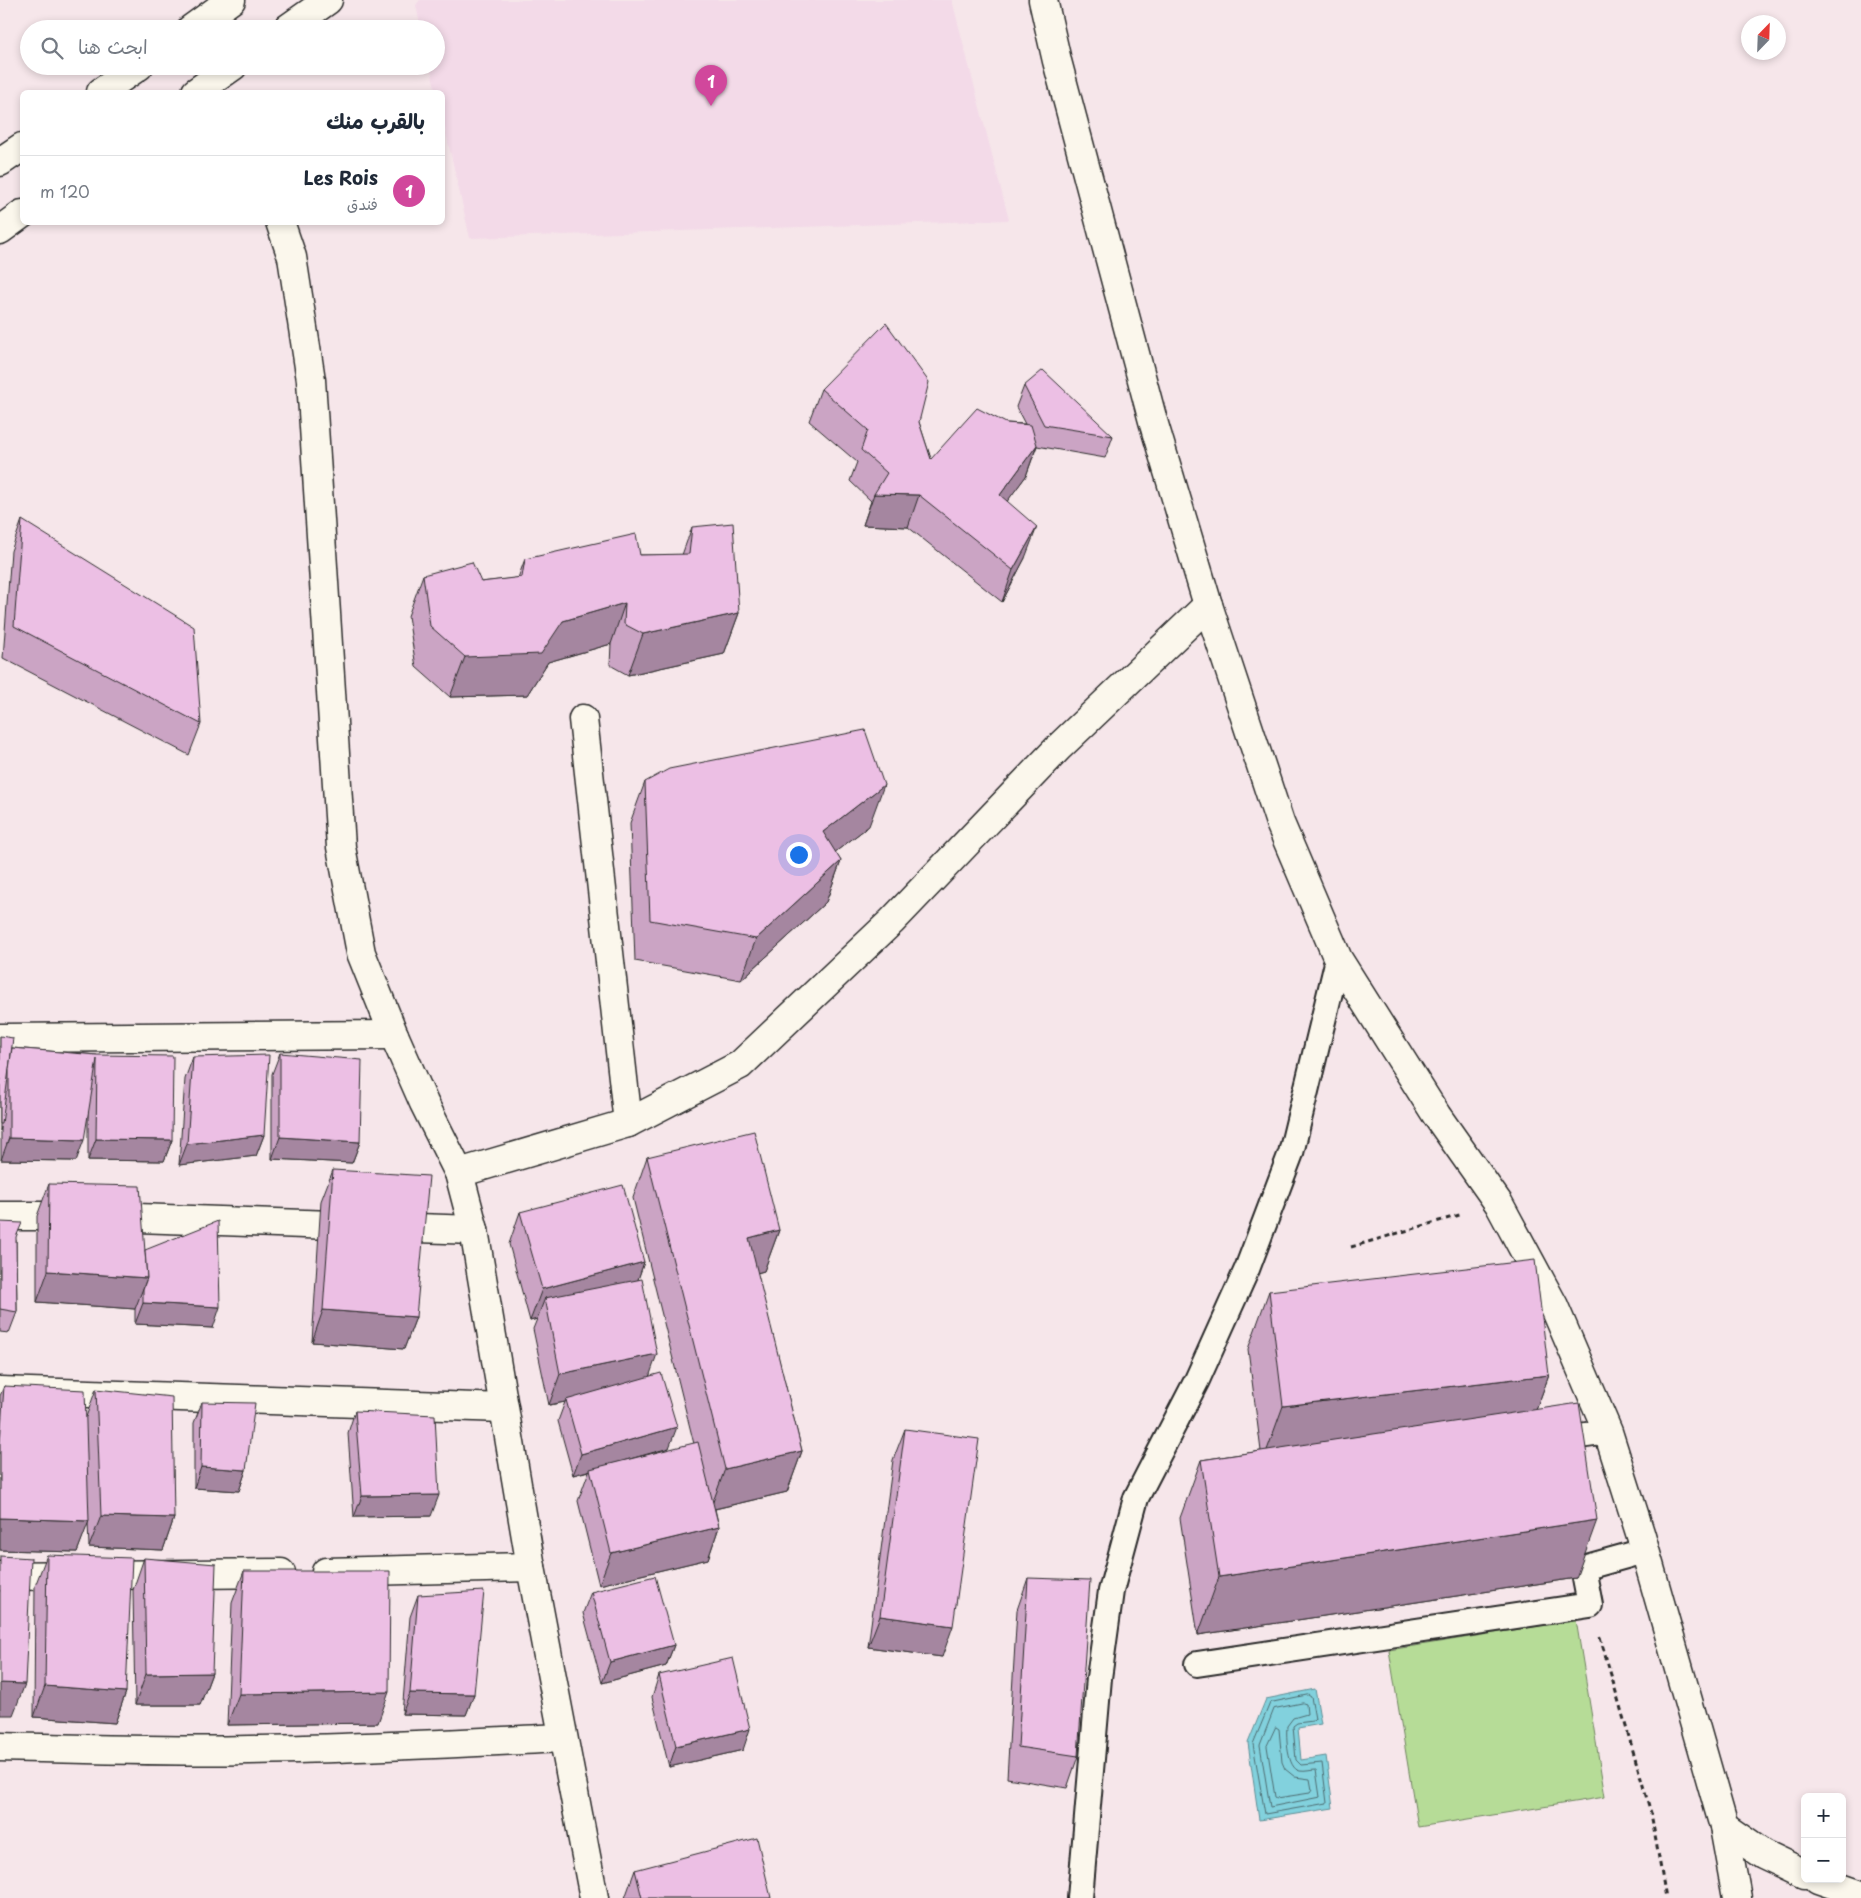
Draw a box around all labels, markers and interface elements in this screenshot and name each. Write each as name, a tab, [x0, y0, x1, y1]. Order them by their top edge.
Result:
north arrow	[1741, 15, 1786, 60]
search box	[20, 20, 445, 75]
text: ابحث هنا	[78, 32, 148, 60]
icon: search	[38, 34, 66, 62]
pin: 1	[695, 65, 727, 106]
text: بالقرب منك	[326, 104, 425, 136]
text: Les Rois	[304, 163, 378, 191]
text: 120 m	[40, 179, 90, 203]
text: 1	[405, 179, 413, 203]
text: فندق	[347, 191, 378, 215]
your location	[786, 842, 812, 868]
map controls	[1801, 1793, 1846, 1883]
button: +	[1801, 1793, 1846, 1838]
button: −	[1801, 1838, 1846, 1883]

